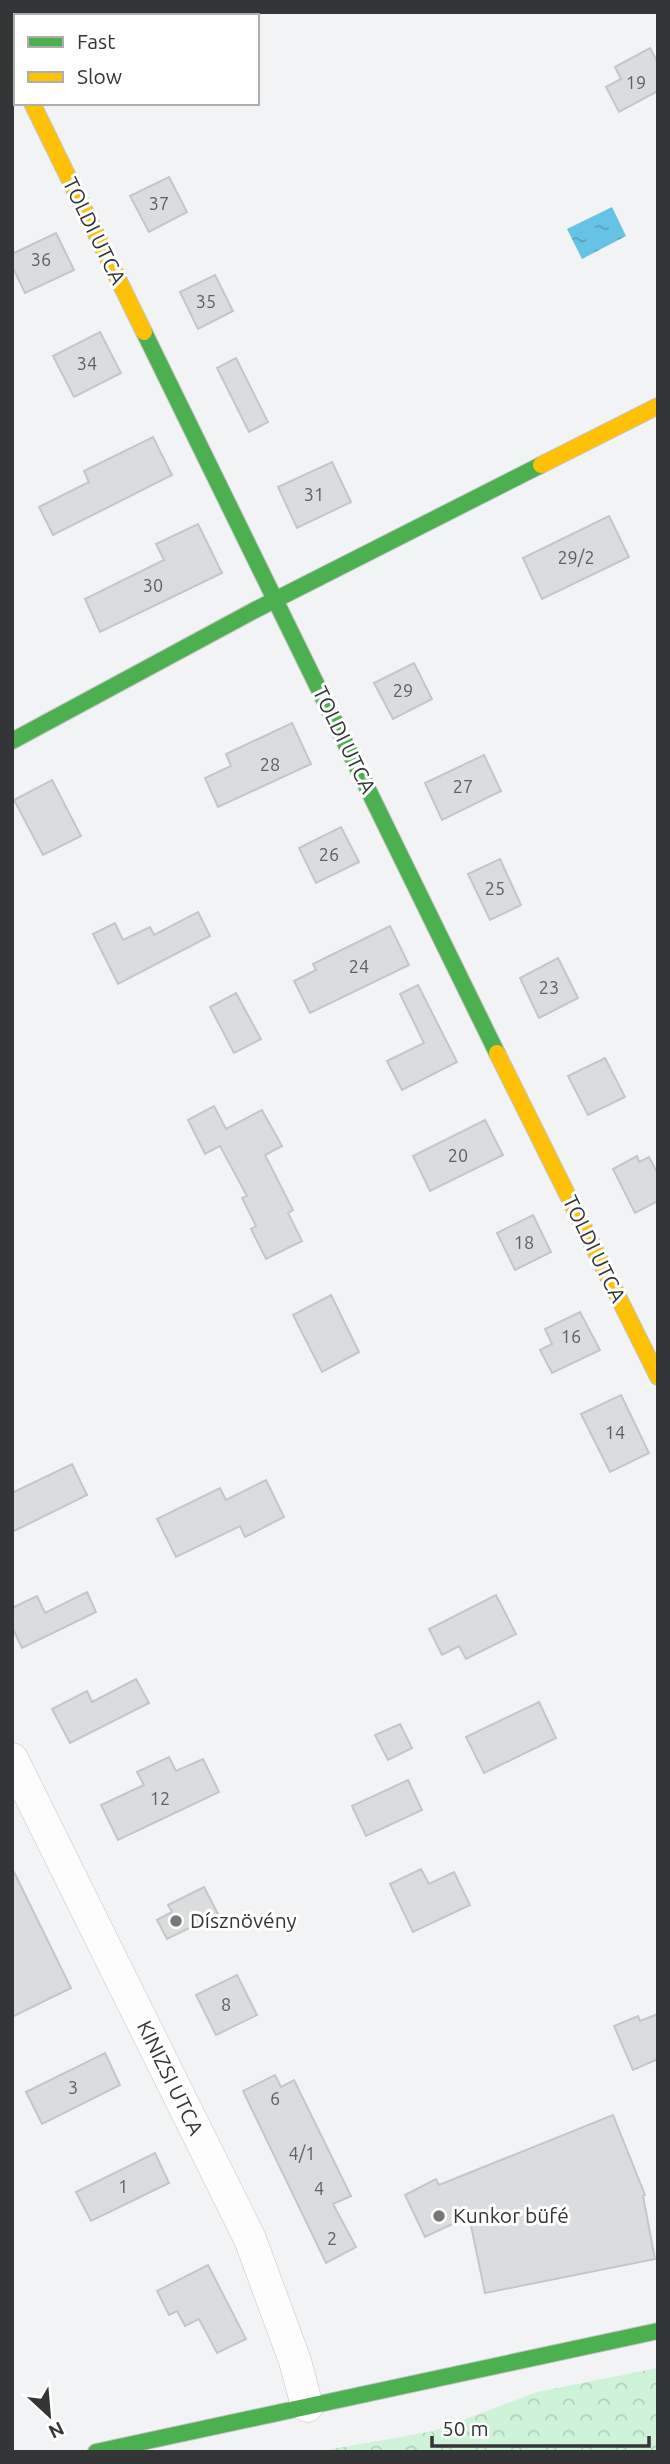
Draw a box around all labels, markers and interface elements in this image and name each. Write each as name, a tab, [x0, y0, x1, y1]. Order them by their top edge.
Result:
legend	[14, 14, 259, 105]
text: Fast	[77, 29, 115, 53]
text: Slow	[77, 64, 122, 88]
house number: 19	[626, 72, 646, 92]
street label: TOLDI UTCA	[59, 173, 131, 288]
house number: 37	[149, 193, 169, 213]
house number: 36	[31, 249, 51, 269]
house number: 35	[196, 291, 216, 311]
house number: 34	[77, 353, 97, 373]
house number: 31	[304, 484, 324, 504]
house number: 29/2	[557, 547, 595, 567]
house number: 30	[143, 575, 163, 595]
house number: 29	[393, 680, 413, 700]
street label: TOLDI UTCA	[309, 682, 381, 797]
house number: 28	[260, 754, 280, 774]
house number: 27	[453, 776, 473, 796]
house number: 26	[319, 844, 339, 864]
house number: 25	[485, 878, 505, 898]
house number: 24	[349, 956, 369, 976]
house number: 23	[539, 977, 559, 997]
house number: 20	[448, 1145, 468, 1165]
street label: TOLDI UTCA	[559, 1191, 631, 1306]
house number: 18	[514, 1232, 534, 1252]
house number: 16	[561, 1326, 581, 1346]
house number: 14	[605, 1422, 625, 1442]
house number: 12	[150, 1788, 170, 1808]
place label: Dísznövény	[190, 1908, 297, 1932]
marker: Dísznövény	[168, 1913, 184, 1929]
house number: 8	[221, 1994, 231, 2014]
street label: KINIZSI UTCA	[133, 2016, 209, 2139]
house number: 3	[68, 2077, 78, 2097]
house number: 6	[270, 2088, 280, 2108]
house number: 4/1	[289, 2143, 315, 2163]
house number: 1	[118, 2176, 128, 2196]
house number: 4	[314, 2178, 324, 2198]
place label: Kunkor büfé	[453, 2203, 569, 2227]
marker: Kunkor büfé	[431, 2208, 447, 2224]
house number: 2	[327, 2228, 337, 2248]
north arrow	[14, 2380, 84, 2450]
scale bar	[432, 2404, 649, 2448]
text: 50 m	[442, 2416, 489, 2440]
text: N	[45, 2417, 68, 2443]

